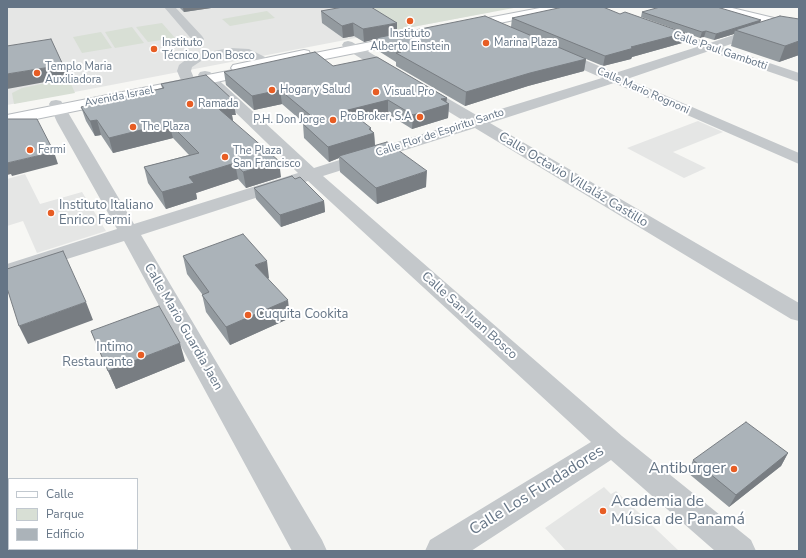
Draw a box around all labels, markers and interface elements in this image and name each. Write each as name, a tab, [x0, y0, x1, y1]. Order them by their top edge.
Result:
marker: Instituto Alberto Einstein	[405, 16, 415, 26]
place label: Instituto Alberto Einstein	[370, 27, 450, 53]
street label: Calle Paul Gambotti	[671, 29, 769, 73]
place label: Instituto Técnico Don Bosco	[162, 36, 255, 62]
place label: Marina Plaza	[494, 36, 558, 50]
marker: Marina Plaza	[481, 38, 491, 48]
marker: Instituto Técnico Don Bosco	[149, 44, 159, 54]
place label: Templo Maria Auxiliadora	[45, 60, 112, 86]
street label: Calle Mario Rognoni	[595, 65, 691, 117]
marker: Templo Maria Auxiliadora	[32, 68, 42, 78]
place label: Hogar y Salud	[280, 83, 350, 97]
street label: Avenida Israel	[83, 84, 155, 110]
marker: Hogar y Salud	[267, 85, 277, 95]
place label: Visual Pro	[384, 85, 434, 99]
marker: Visual Pro	[371, 87, 381, 97]
place label: Ramada	[198, 97, 239, 111]
marker: Ramada	[185, 99, 195, 109]
street label: Calle Flor de Espiritu Santo	[374, 106, 506, 160]
place label: ProBroker, S.A	[340, 110, 412, 124]
marker: ProBroker, S.A	[415, 112, 425, 122]
place label: P.H. Don Jorge	[253, 113, 325, 127]
marker: P.H. Don Jorge	[328, 115, 338, 125]
place label: The Plaza	[141, 120, 189, 134]
marker: The Plaza	[128, 122, 138, 132]
street label: Calle Octavio Villaláz Castillo	[495, 129, 651, 231]
place label: Fermi	[38, 143, 66, 157]
place label: The Plaza San Francisco	[233, 144, 301, 170]
marker: Fermi	[25, 145, 35, 155]
marker: The Plaza San Francisco	[220, 152, 230, 162]
place label: Instituto Italiano Enrico Fermi	[59, 198, 153, 229]
marker: Instituto Italiano Enrico Fermi	[46, 208, 56, 218]
street label: Calle Mario Guardia Jaen	[140, 261, 226, 393]
street label: Calle San Juan Bosco	[418, 269, 520, 363]
place label: Cuquita Cookita	[256, 307, 348, 323]
marker: Cuquita Cookita	[243, 310, 253, 320]
place label: Intimo Restaurante	[62, 340, 133, 371]
marker: Intimo Restaurante	[136, 350, 146, 360]
street label: Calle Los Fundadores	[466, 442, 608, 540]
place label: Antiburger	[648, 459, 726, 479]
marker: Antiburger	[729, 464, 739, 474]
legend	[8, 478, 138, 550]
text: Calle	[46, 486, 74, 502]
place label: Academia de Música de Panamá	[611, 492, 745, 530]
text: Parque	[46, 506, 84, 522]
marker: Academia de Música de Panamá	[598, 506, 608, 516]
text: Edificio	[46, 526, 84, 542]

